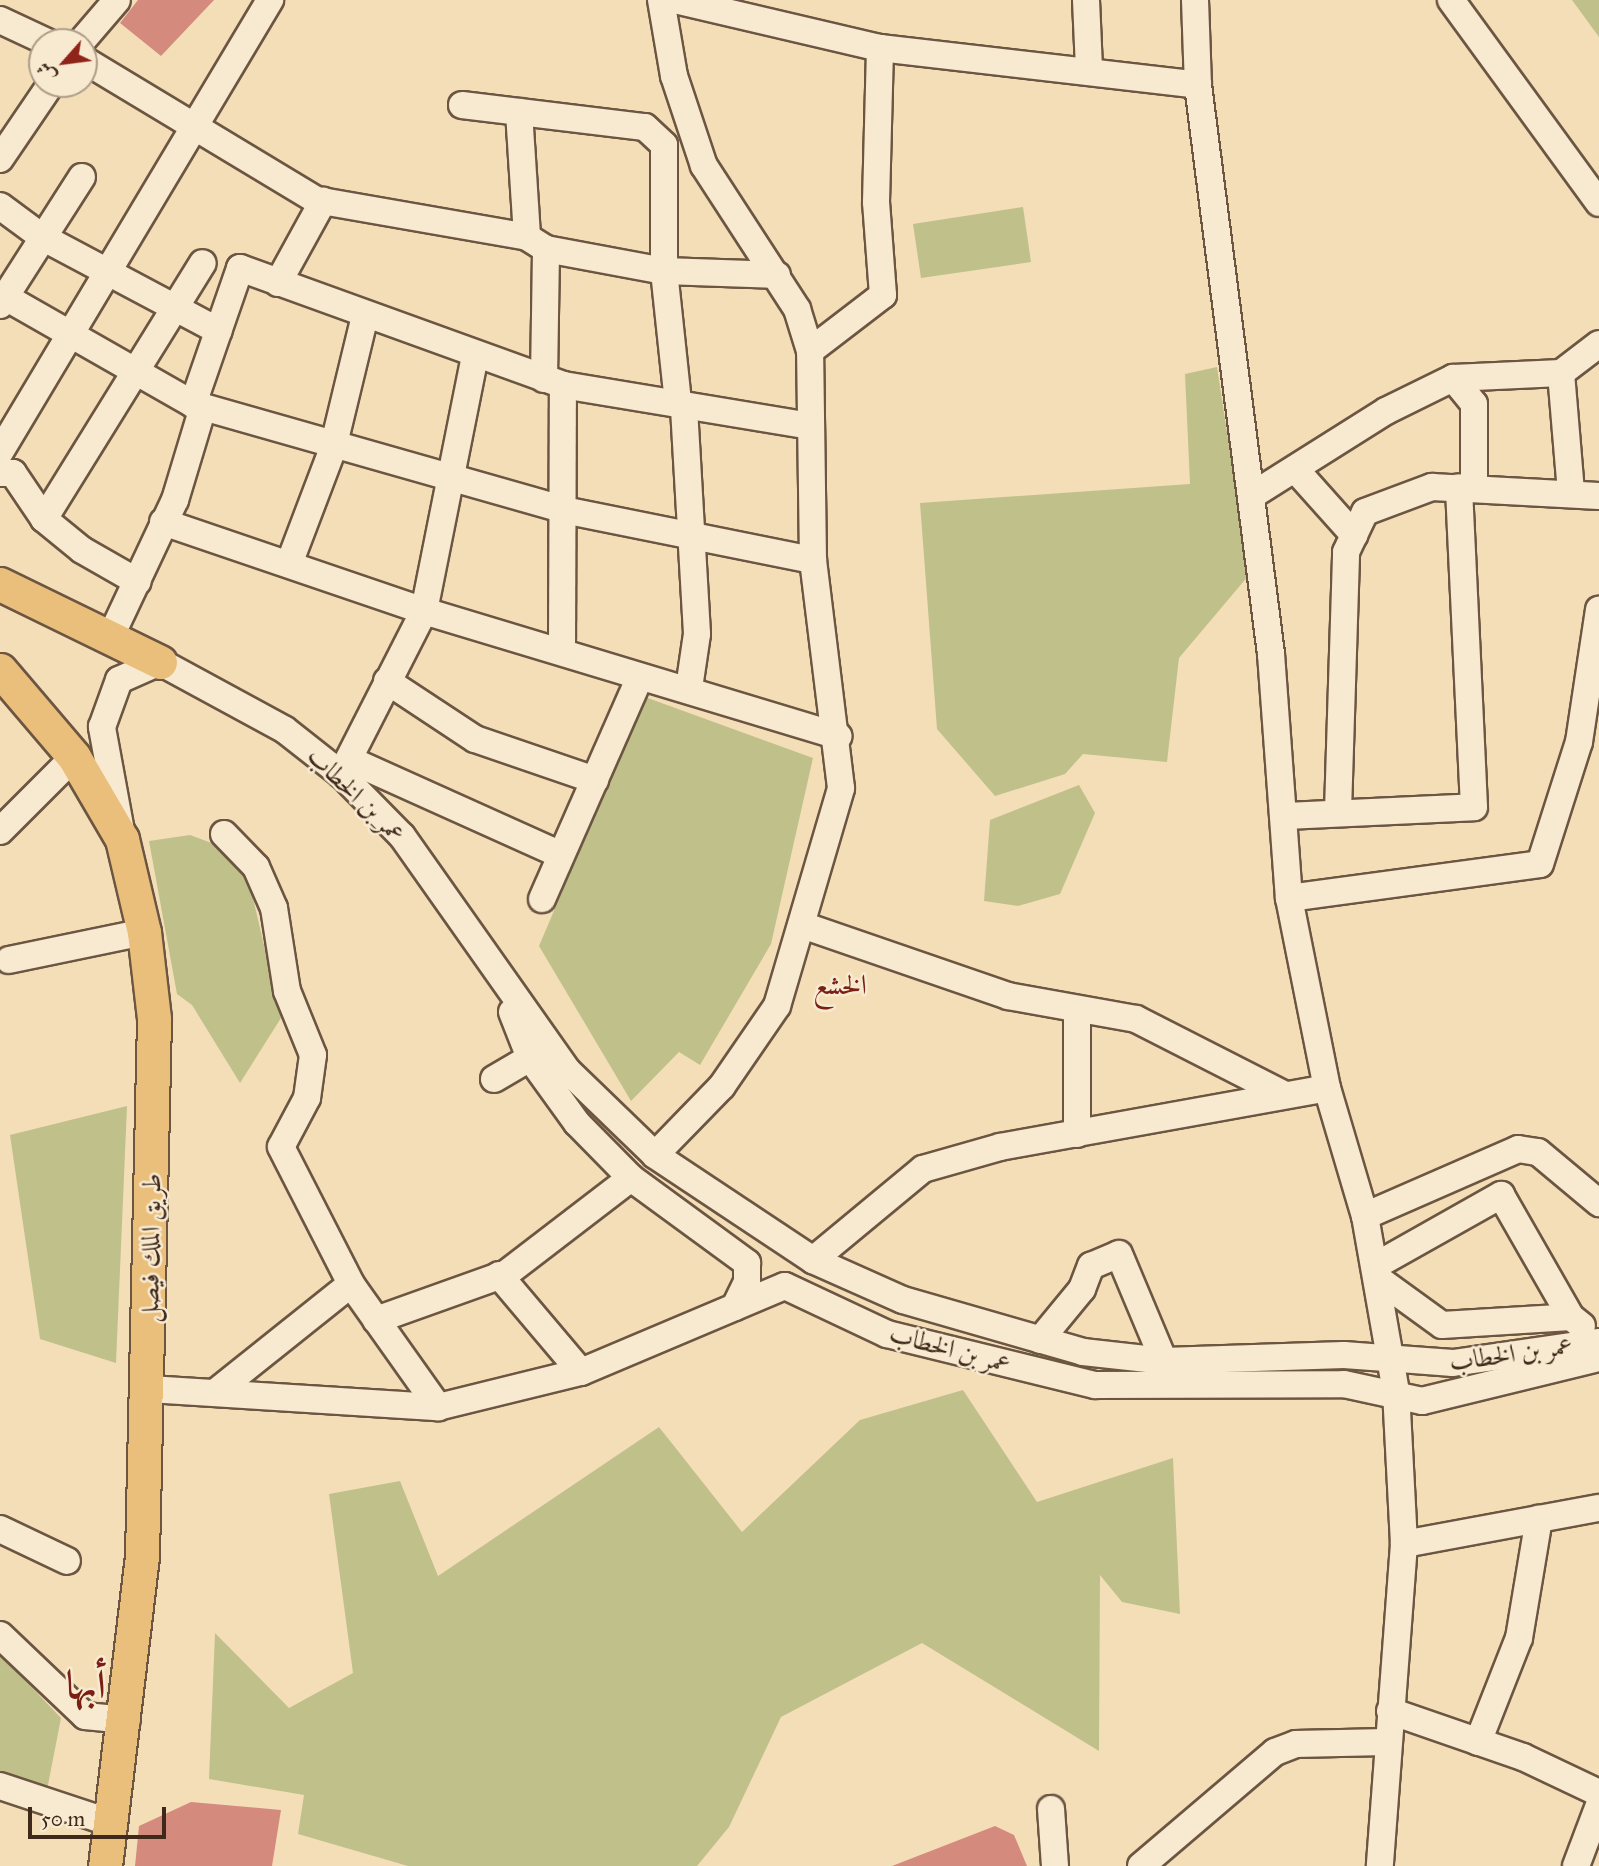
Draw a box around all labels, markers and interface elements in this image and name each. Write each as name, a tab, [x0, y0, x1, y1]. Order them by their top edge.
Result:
north arrow	[28, 28, 98, 98]
text: ش	[31, 58, 60, 86]
street label: عمر بن الخطاب	[300, 741, 412, 849]
district label: الخشع	[813, 968, 867, 1002]
street label: طريق الملك فيصل	[134, 1173, 168, 1323]
street label: عمر بن الخطاب	[886, 1318, 1014, 1380]
street label: عمر بن الخطاب	[1447, 1330, 1575, 1378]
district label: أبها	[66, 1661, 106, 1709]
scale bar	[32, 1792, 170, 1836]
text: 50 m	[41, 1806, 85, 1832]

